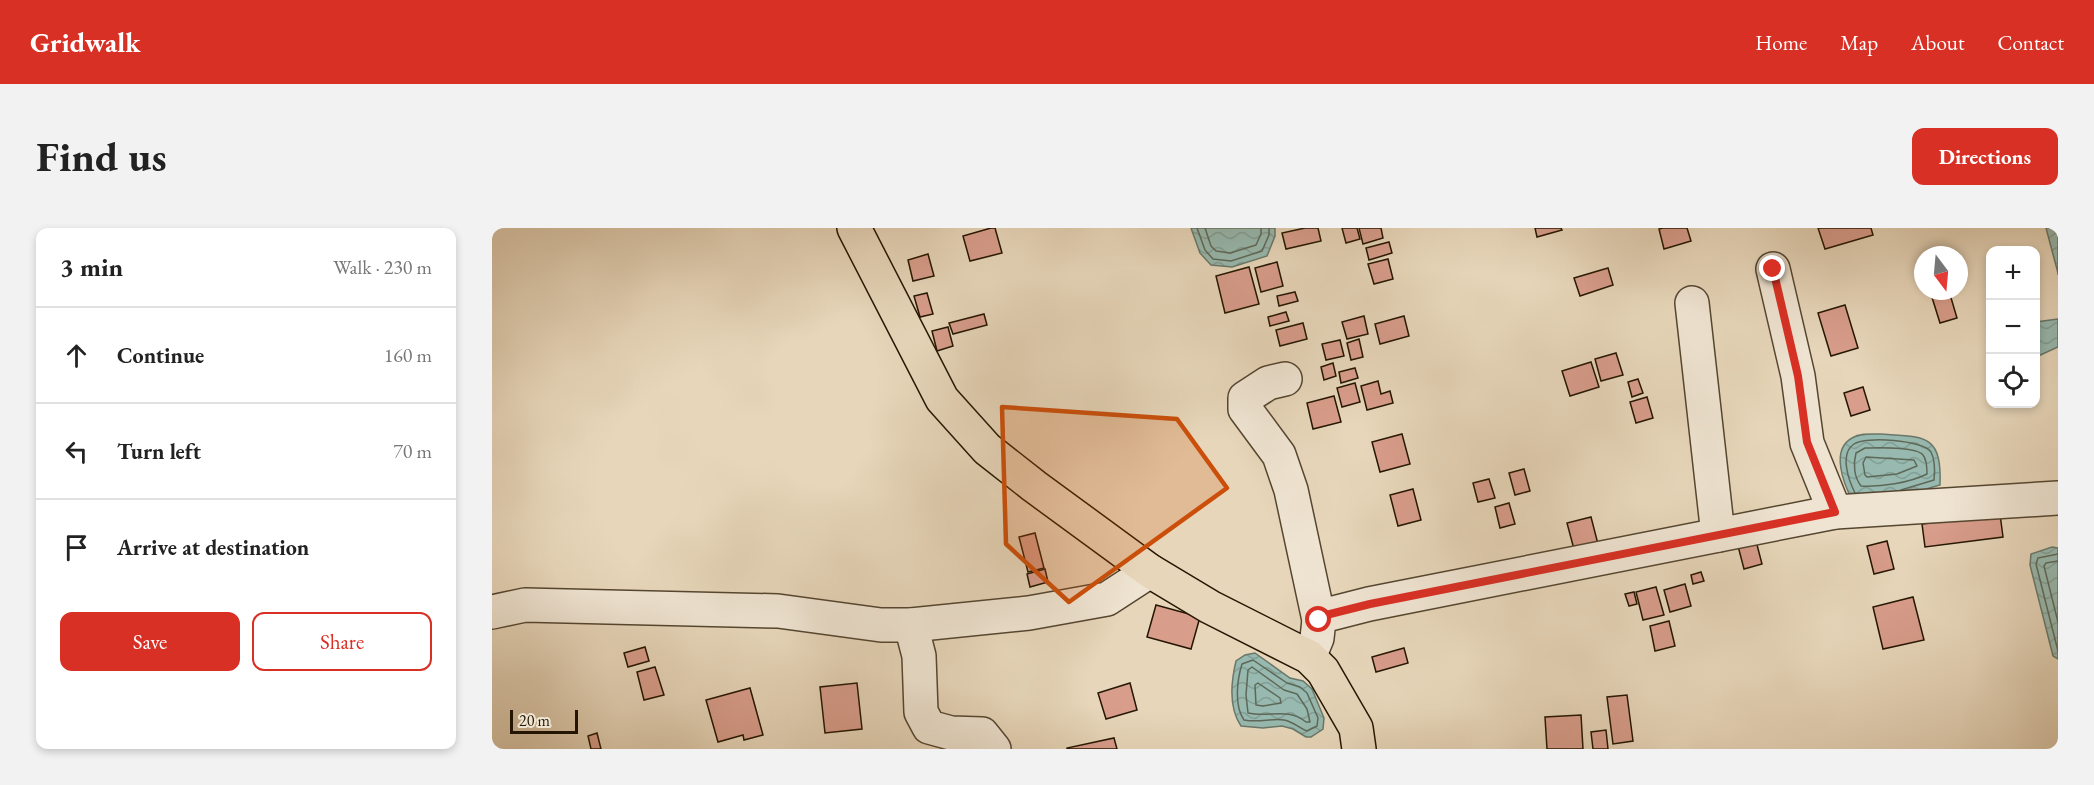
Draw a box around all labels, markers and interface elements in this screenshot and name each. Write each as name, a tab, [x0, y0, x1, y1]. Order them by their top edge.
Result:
text: Gridwalk	[30, 24, 141, 60]
text: Home	[1755, 29, 1807, 56]
text: Map	[1840, 29, 1878, 56]
text: About	[1911, 29, 1964, 56]
text: Contact	[1997, 29, 2064, 56]
button: Directions	[1912, 128, 2058, 185]
text: Find us	[36, 129, 167, 184]
north arrow	[1914, 246, 1968, 300]
map controls	[1986, 246, 2040, 408]
button: +	[1986, 246, 2040, 300]
text: 3 min	[60, 250, 123, 284]
text: Walk · 230 m	[333, 254, 432, 280]
route end	[1759, 255, 1785, 281]
button: −	[1986, 300, 2040, 354]
icon: ahead	[60, 339, 93, 372]
text: Continue	[117, 341, 204, 370]
text: 160 m	[384, 342, 432, 368]
button: locate	[1986, 354, 2040, 408]
icon: left	[60, 435, 93, 468]
text: Turn left	[117, 437, 201, 466]
text: 70 m	[393, 438, 432, 464]
icon: arrive	[60, 531, 93, 564]
text: Arrive at destination	[117, 533, 309, 562]
route start	[1305, 606, 1331, 632]
button: Save	[60, 612, 240, 671]
button: Share	[252, 612, 432, 671]
scale bar	[510, 707, 578, 735]
text: 20 m	[519, 710, 550, 731]

